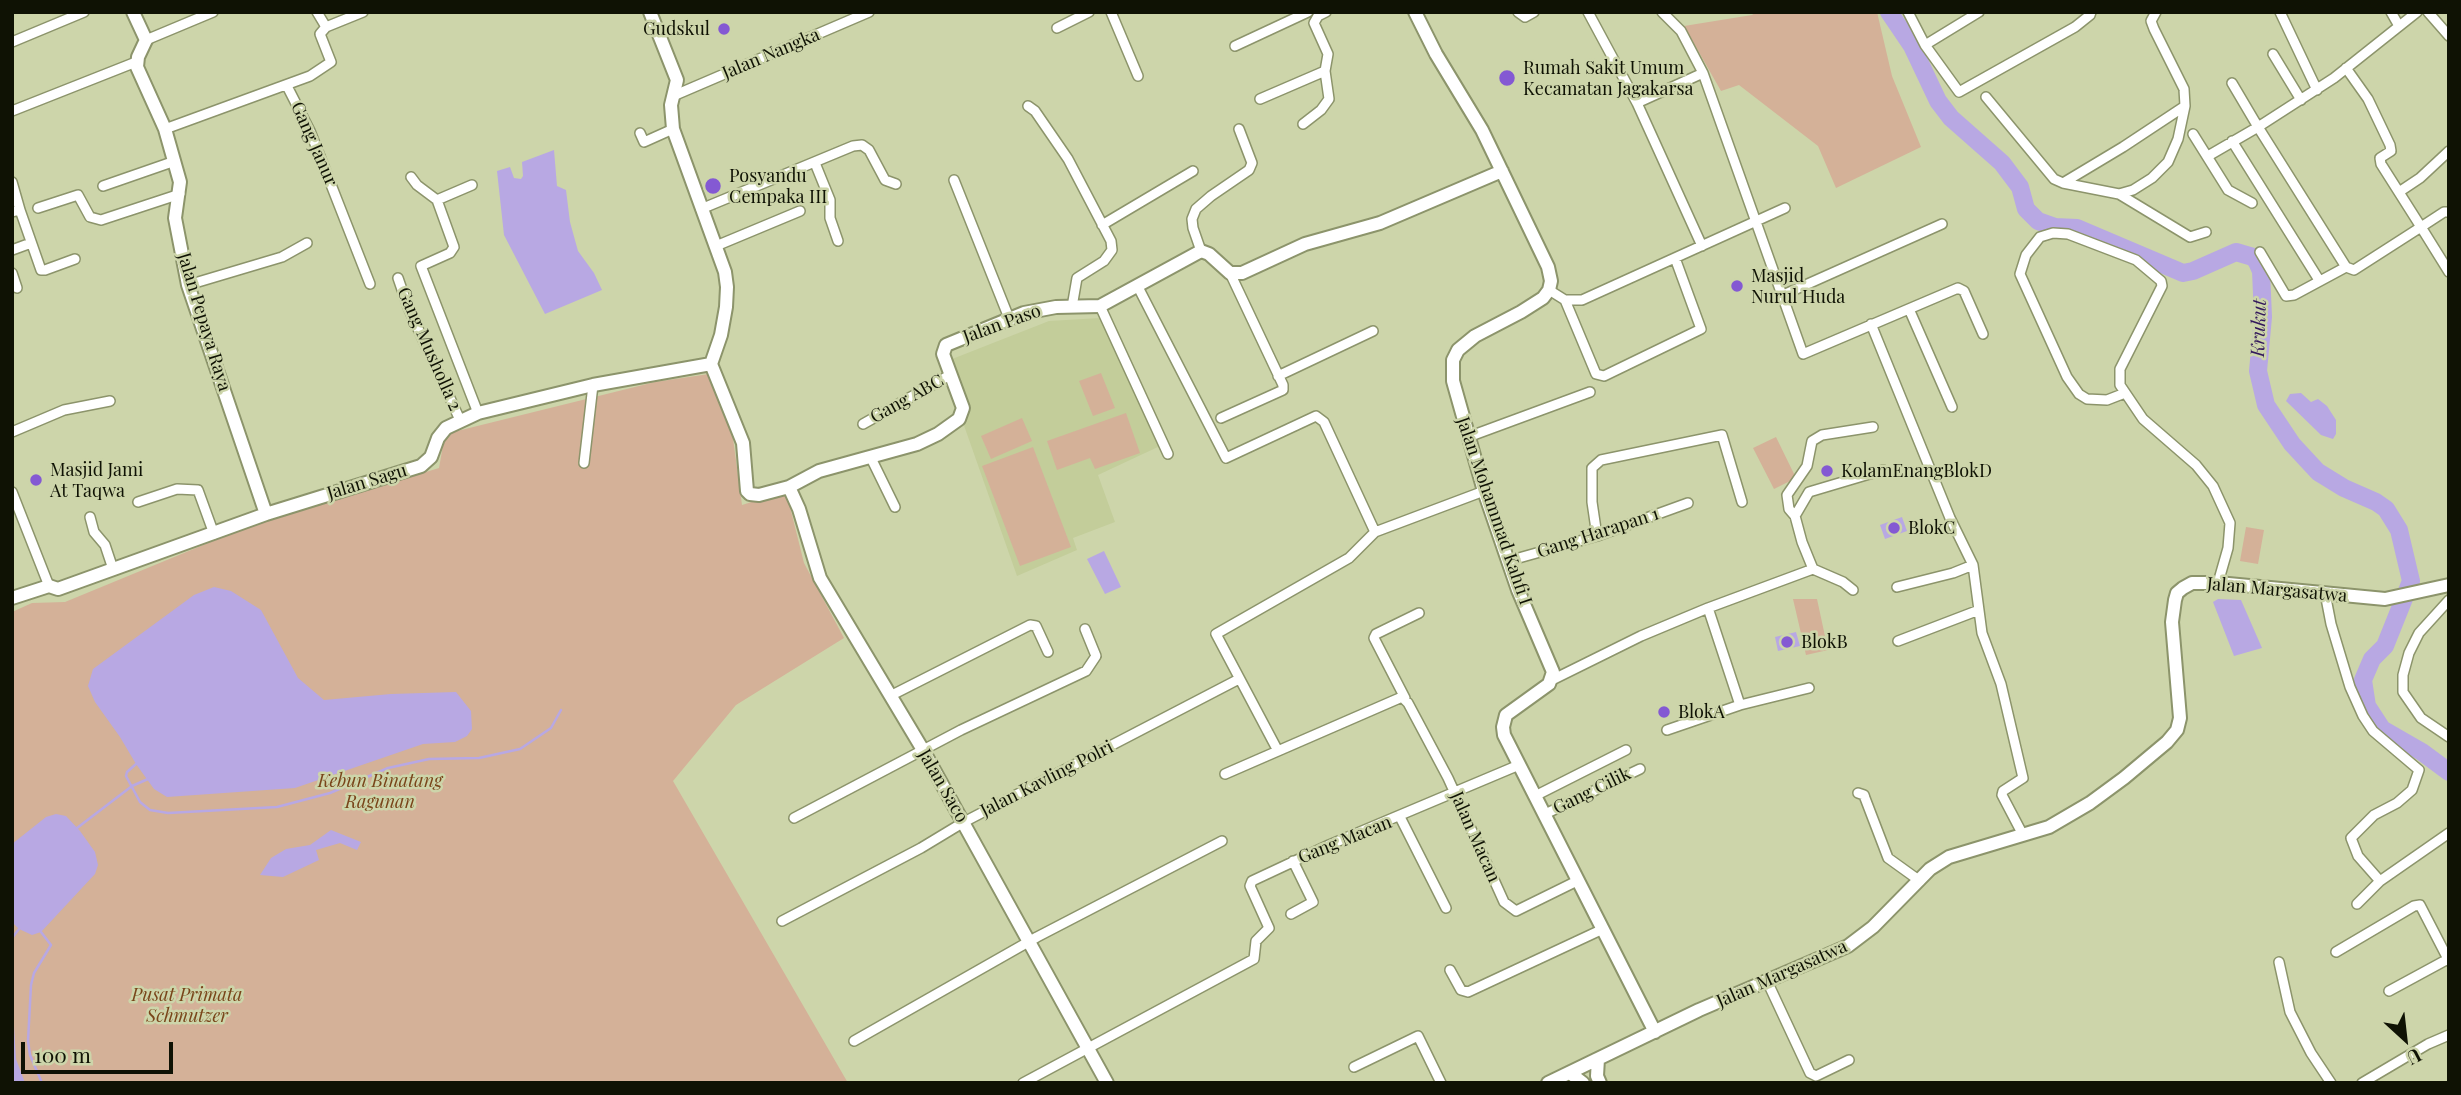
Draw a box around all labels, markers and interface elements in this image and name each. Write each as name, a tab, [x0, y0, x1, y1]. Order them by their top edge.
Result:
place label: Gudskul	[643, 18, 710, 40]
marker: Gudskul	[716, 21, 732, 37]
street label: Jalan Nangka	[719, 24, 823, 84]
place label: Rumah Sakit Umum Kecamatan Jagakarsa	[1523, 57, 1694, 100]
marker: Rumah Sakit Umum Kecamatan Jagakarsa	[1497, 68, 1517, 88]
street label: Gang Janur	[286, 99, 342, 189]
place label: Posyandu Cempaka III	[729, 165, 827, 208]
marker: Posyandu Cempaka III	[703, 176, 723, 196]
street label: Jalan Pepaya Raya	[173, 250, 235, 394]
place label: Masjid Nurul Huda	[1751, 265, 1845, 308]
marker: Masjid Nurul Huda	[1729, 278, 1745, 294]
street label: Gang Musholla 2	[392, 284, 466, 414]
water label: Krukut	[2247, 299, 2271, 357]
street label: Jalan Paso	[960, 300, 1044, 348]
street label: Gang ABC	[866, 370, 948, 428]
street label: Jalan Mohammad Kahfi I	[1452, 414, 1536, 608]
place label: Masjid Jami At Taqwa	[50, 459, 143, 502]
street label: Jalan Sagu	[324, 460, 410, 504]
place label: KolamEnangBlokD	[1841, 460, 1992, 482]
marker: KolamEnangBlokD	[1819, 463, 1835, 479]
marker: Masjid Jami At Taqwa	[28, 472, 44, 488]
street label: Gang Harapan 1	[1534, 503, 1662, 563]
place label: BlokC	[1908, 517, 1955, 539]
marker: BlokC	[1886, 520, 1902, 536]
street label: Jalan Margasatwa	[2206, 573, 2348, 607]
place label: BlokB	[1801, 631, 1848, 653]
marker: BlokB	[1779, 634, 1795, 650]
place label: BlokA	[1678, 701, 1725, 723]
marker: BlokA	[1656, 704, 1672, 720]
street label: Jalan Kavling Polri	[977, 736, 1117, 822]
street label: Jalan Saco	[913, 745, 973, 827]
street label: Gang Cilik	[1549, 763, 1635, 819]
park label: Kebun Binatang Ragunan	[318, 770, 442, 812]
street label: Jalan Macan	[1445, 788, 1505, 886]
street label: Gang Macan	[1295, 811, 1395, 869]
street label: Jalan Margasatwa	[1713, 936, 1851, 1012]
park label: Pusat Primata Schmutzer	[132, 984, 242, 1026]
north arrow	[2370, 1004, 2440, 1074]
scale bar	[24, 1028, 177, 1072]
text: 100 m	[34, 1040, 91, 1068]
text: U	[2403, 1043, 2426, 1072]

